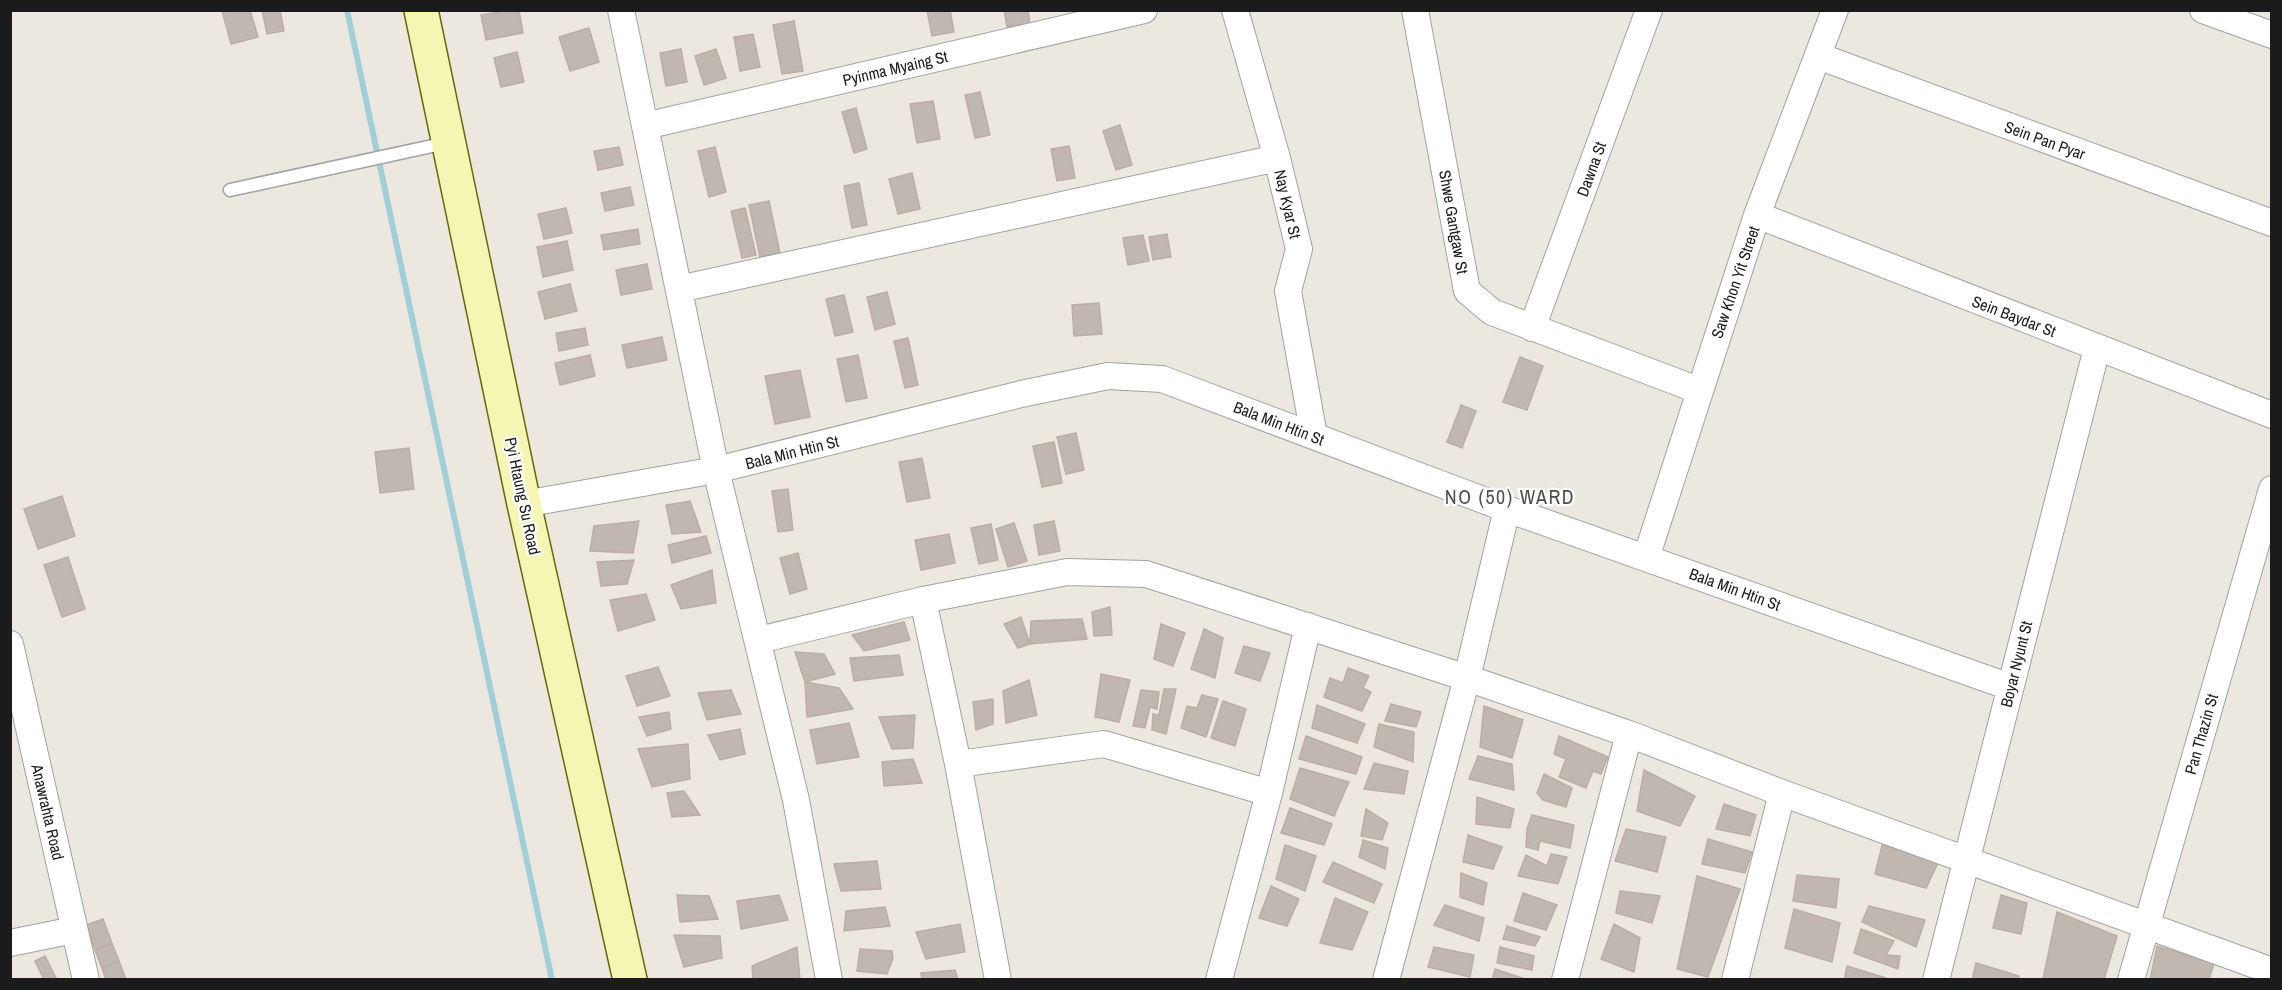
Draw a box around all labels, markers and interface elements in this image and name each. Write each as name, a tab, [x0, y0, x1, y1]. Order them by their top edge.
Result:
street label: Pyinma Myaing St	[840, 45, 950, 91]
street label: Sein Pan Pyar	[2001, 115, 2089, 165]
street label: Dawna St	[1571, 138, 1611, 199]
street label: Nay Kyar St	[1269, 167, 1307, 241]
street label: Shwe Gantgaw St	[1434, 168, 1474, 276]
street label: Saw Khon Yit Street	[1705, 223, 1765, 341]
street label: Sein Baydar St	[1969, 290, 2059, 342]
street label: Bala Min Htin St	[1230, 396, 1328, 451]
street label: Bala Min Htin St	[743, 430, 841, 474]
street label: Pyi Htaung Su Road	[500, 435, 546, 557]
district label: NO (50) WARD	[1445, 483, 1575, 510]
street label: Bala Min Htin St	[1686, 562, 1784, 616]
street label: Boyar Nyunt St	[1995, 618, 2037, 709]
street label: Pan Thazin St	[2179, 691, 2223, 777]
street label: Anawrahta Road	[26, 761, 70, 862]

